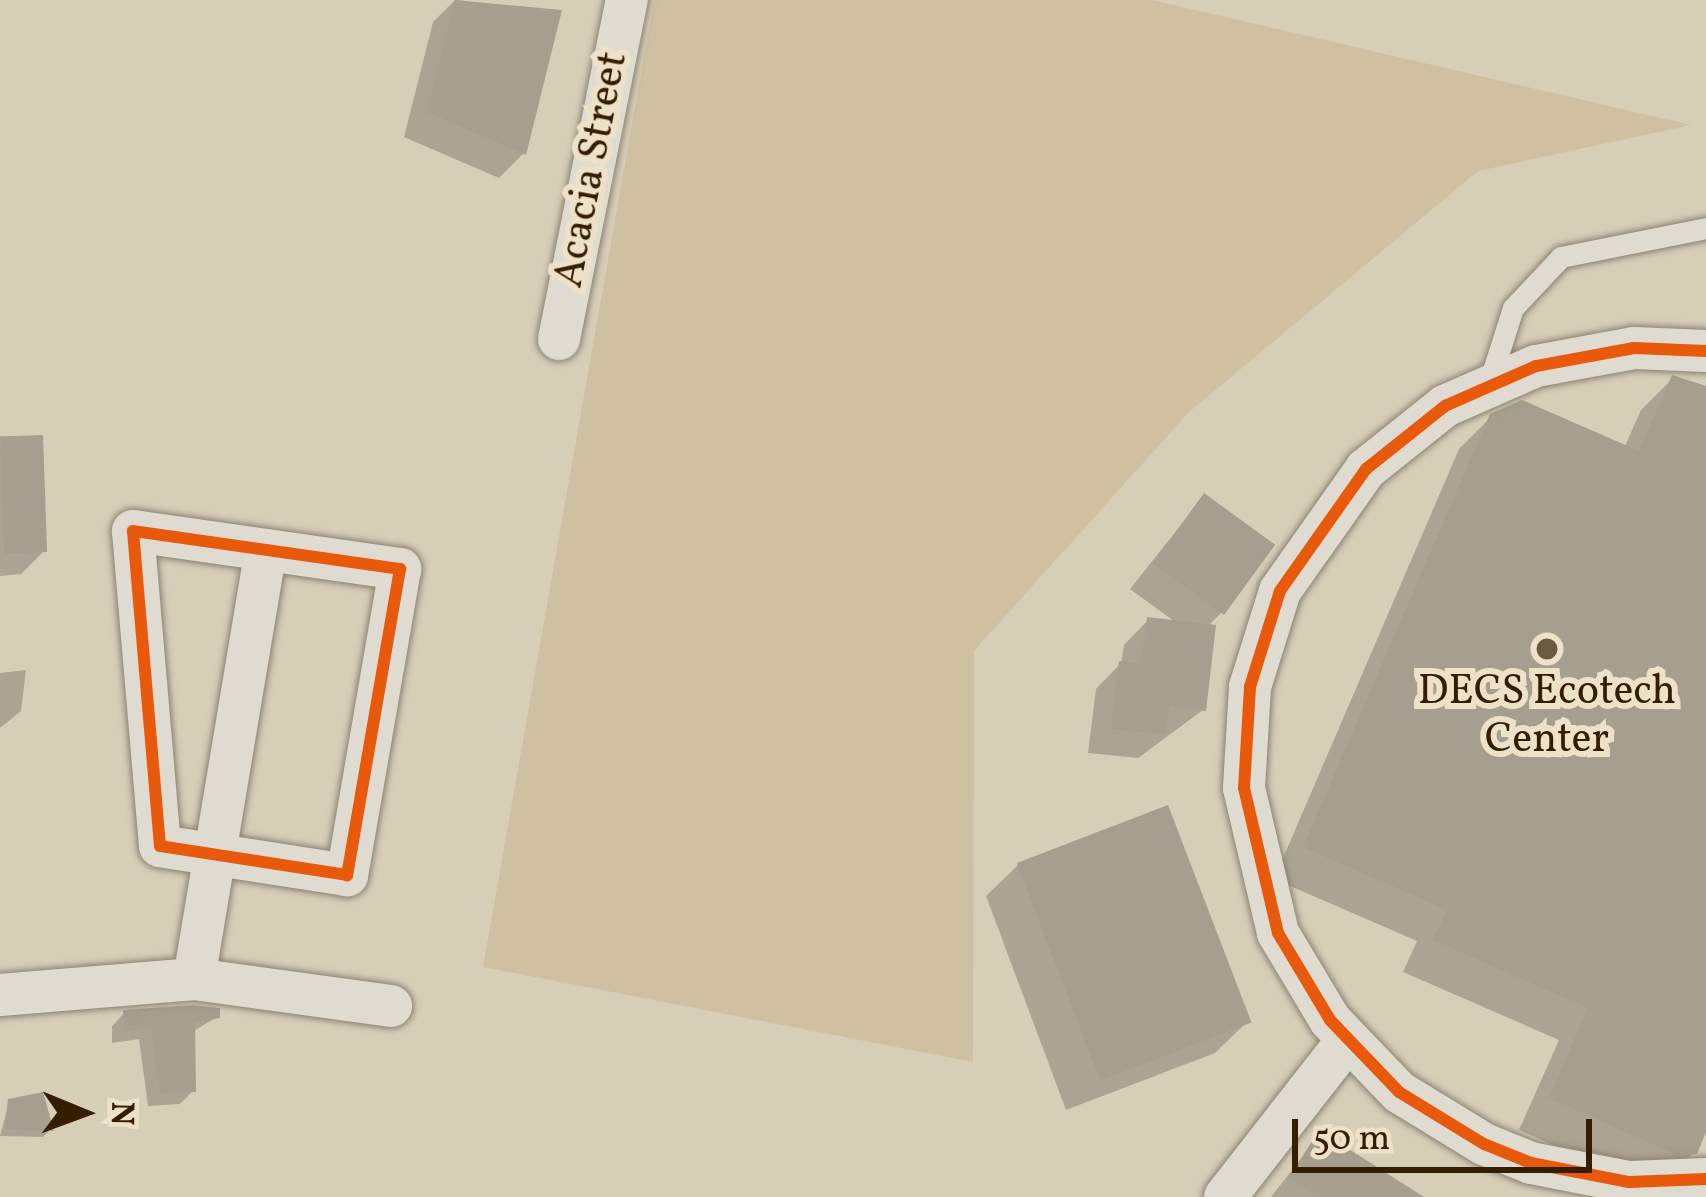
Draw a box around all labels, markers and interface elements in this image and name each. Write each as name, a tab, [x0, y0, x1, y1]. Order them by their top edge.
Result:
street label: Acacia Street	[545, 48, 641, 292]
marker: DECS Ecotech Center	[1534, 636, 1560, 662]
place label: DECS Ecotech Center	[1418, 668, 1676, 766]
north arrow	[24, 1053, 144, 1173]
scale bar	[1298, 1095, 1598, 1169]
text: N	[97, 1101, 143, 1126]
text: 50 m	[1313, 1115, 1390, 1165]

